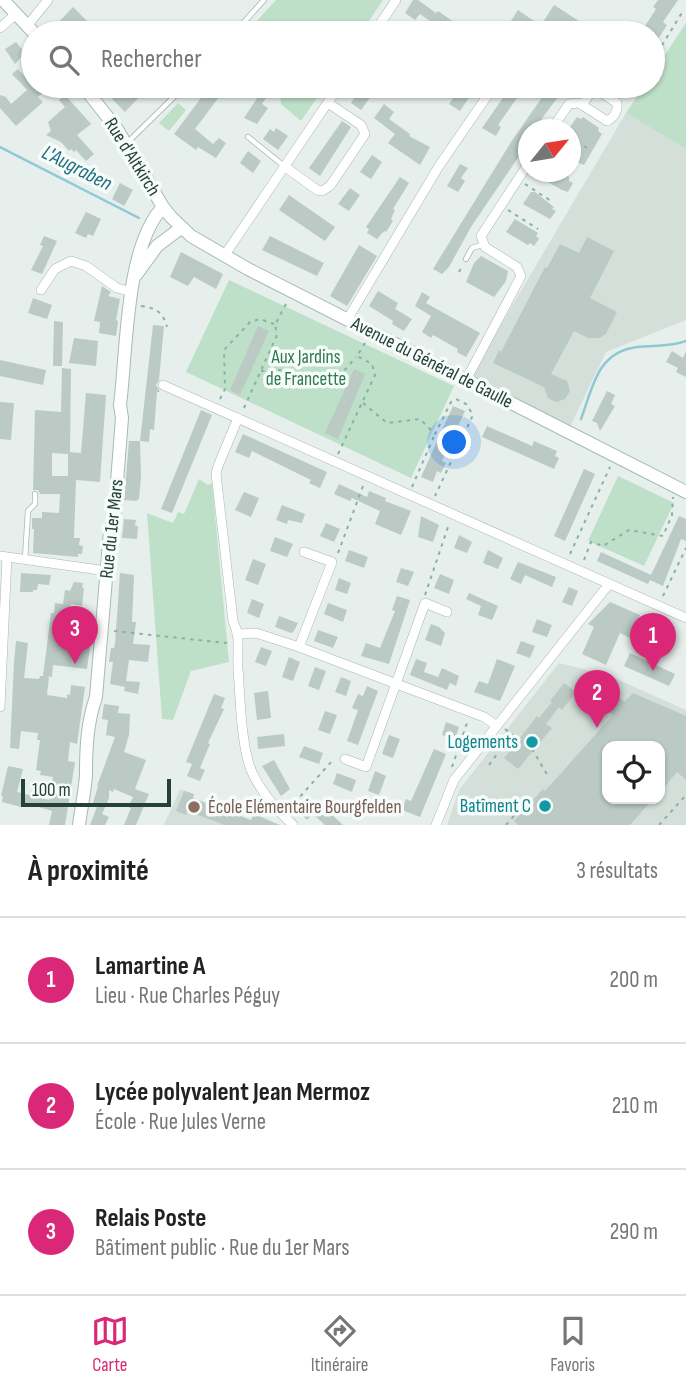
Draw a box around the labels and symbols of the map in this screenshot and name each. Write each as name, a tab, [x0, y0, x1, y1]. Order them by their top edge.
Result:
street label: Rue d'Altkirch	[99, 114, 165, 200]
north arrow	[518, 119, 581, 182]
water label: L'Augraben	[38, 140, 116, 196]
street label: Avenue du Général de Gaulle	[346, 312, 517, 414]
park label: Aux Jardins de Francette	[266, 346, 346, 391]
your location	[437, 425, 471, 459]
street label: Rue du 1er Mars	[95, 478, 129, 580]
pin: 3	[52, 606, 98, 664]
pin: 1	[630, 613, 676, 671]
pin: 2	[574, 670, 620, 728]
place label: Logements	[448, 731, 518, 754]
marker: Logements	[524, 734, 540, 750]
scale bar	[21, 776, 172, 808]
place label: Batîment C	[460, 795, 531, 818]
place label: École Elémentaire Bourgfelden	[208, 796, 402, 819]
marker: Batîment C	[537, 798, 553, 814]
marker: École Elémentaire Bourgfelden	[186, 799, 202, 815]

